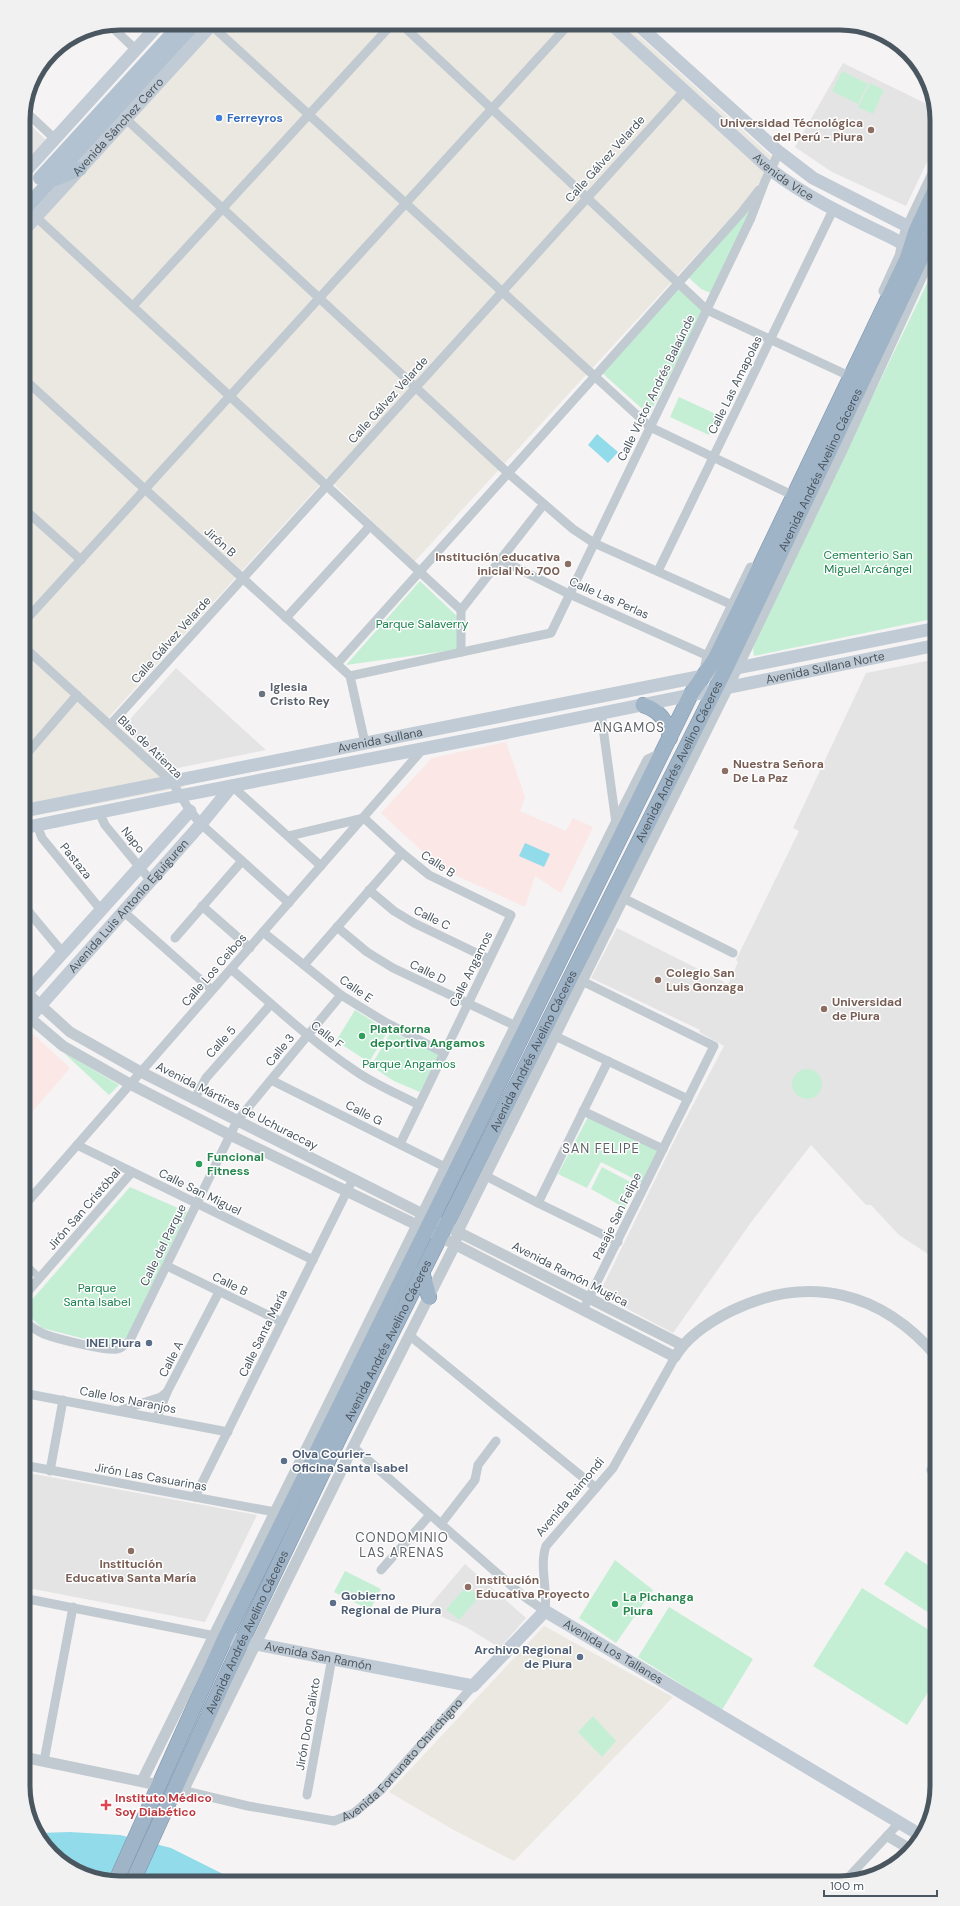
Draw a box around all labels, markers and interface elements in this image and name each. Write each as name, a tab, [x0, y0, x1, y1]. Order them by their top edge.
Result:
street label: Avenida Sánchez Cerro	[69, 74, 167, 180]
place label: Ferreyros	[227, 110, 283, 126]
street label: Calle Gálvez Velarde	[562, 112, 649, 206]
marker: Ferreyros	[214, 113, 224, 123]
place label: Universidad Técnológica del Perú - Piura	[720, 115, 863, 145]
marker: Universidad Técnológica del Perú - Piura	[866, 125, 876, 135]
street label: Avenida Vice	[749, 149, 817, 205]
street label: Calle Víctor Andrés Balaúnde	[614, 312, 699, 464]
street label: Calle Las Amapolas	[704, 333, 766, 437]
street label: Calle Gálvez Velarde	[345, 353, 432, 447]
street label: Avenida Andrés Avelino Cáceres	[775, 386, 866, 554]
street label: Jirón B	[201, 523, 239, 561]
park label: Cementerio San Miguel Arcángel	[823, 547, 913, 577]
place label: Institución educativa inicial No. 700	[435, 549, 560, 579]
marker: Institución educativa inicial No. 700	[563, 559, 573, 569]
street label: Calle Las Perlas	[567, 573, 651, 623]
street label: Calle Gálvez Velarde	[128, 593, 215, 687]
park label: Parque Salaverry	[376, 616, 469, 632]
street label: Avenida Sullana Norte	[764, 648, 886, 688]
street label: Avenida Andrés Avelino Cáceres	[632, 678, 726, 845]
place label: Iglesia Cristo Rey	[270, 679, 331, 709]
marker: Iglesia Cristo Rey	[257, 689, 267, 699]
street label: Blas de Atienza	[114, 712, 186, 782]
district label: ANGAMOS	[593, 719, 665, 736]
street label: Avenida Sullana	[336, 724, 424, 756]
place label: Nuestra Señora De La Paz	[733, 756, 824, 786]
marker: Nuestra Señora De La Paz	[720, 766, 730, 776]
street label: Napo	[118, 824, 148, 856]
street label: Avenida Luis Antonio Eguiguren	[65, 835, 192, 976]
street label: Pastaza	[56, 840, 96, 882]
street label: Calle B	[418, 847, 458, 881]
street label: Calle C	[411, 902, 453, 934]
street label: Calle Angamos	[446, 928, 496, 1010]
street label: Calle Los Ceibos	[178, 930, 250, 1010]
street label: Calle D	[407, 956, 449, 988]
place label: Colegio San Luis Gonzaga	[666, 965, 744, 995]
street label: Avenida Andrés Avelino Cáceres	[486, 967, 581, 1134]
street label: Calle E	[336, 972, 376, 1006]
marker: Colegio San Luis Gonzaga	[653, 975, 663, 985]
place label: Universidad de Piura	[832, 994, 902, 1024]
marker: Universidad de Piura	[819, 1004, 829, 1014]
street label: Calle F	[308, 1017, 347, 1053]
place label: Plataforna deportiva Angamos	[370, 1021, 485, 1051]
street label: Calle 5	[202, 1023, 240, 1061]
street label: Calle 3	[262, 1030, 298, 1070]
marker: Plataforna deportiva Angamos	[357, 1031, 367, 1041]
park label: Parque Angamos	[362, 1056, 456, 1072]
street label: Avenida Mártires de Uchuraccay	[153, 1058, 321, 1154]
street label: Calle G	[343, 1097, 385, 1129]
district label: SAN FELIPE	[562, 1140, 640, 1157]
place label: Funcional Fitness	[207, 1149, 264, 1179]
marker: Funcional Fitness	[194, 1159, 204, 1169]
street label: Jirón San Cristóbal	[44, 1165, 124, 1253]
street label: Calle San Miguel	[156, 1165, 244, 1219]
street label: Pasaje San Felipe	[589, 1170, 645, 1262]
street label: Calle del Parque	[136, 1201, 190, 1289]
street label: Avenida Ramón Mugica	[509, 1238, 631, 1310]
street label: Avenida Andrés Avelino Cáceres	[341, 1257, 435, 1424]
street label: Calle B	[210, 1269, 250, 1299]
park label: Parque Santa Isabel	[63, 1280, 131, 1310]
street label: Calle Santa María	[235, 1287, 291, 1379]
place label: INEI Piura	[86, 1335, 141, 1351]
marker: INEI Piura	[144, 1338, 154, 1348]
street label: Calle A	[155, 1338, 187, 1380]
street label: Calle los Naranjos	[78, 1383, 178, 1417]
place label: Olva Courier- Oficina Santa Isabel	[292, 1446, 408, 1476]
street label: Avenida Raimondi	[532, 1454, 608, 1540]
marker: Olva Courier- Oficina Santa Isabel	[279, 1456, 289, 1466]
street label: Jirón Las Casuarinas	[94, 1459, 208, 1495]
district label: CONDOMINIO LAS ARENAS	[355, 1529, 449, 1561]
marker: Institución Educativa Santa María	[126, 1546, 136, 1556]
street label: Avenida Andrés Avelino Cáceres	[202, 1548, 292, 1716]
place label: Institución Educativa Santa María	[66, 1556, 196, 1586]
place label: Institución Educativa Proyecto	[476, 1572, 590, 1602]
marker: Institución Educativa Proyecto	[463, 1582, 473, 1592]
place label: Gobierno Regional de Piura	[341, 1588, 441, 1618]
place label: La Pichanga Piura	[623, 1589, 694, 1619]
marker: Gobierno Regional de Piura	[328, 1598, 338, 1608]
marker: La Pichanga Piura	[610, 1599, 620, 1609]
street label: Avenida Los Tallanes	[560, 1616, 666, 1688]
street label: Avenida San Ramón	[263, 1638, 373, 1674]
place label: Archivo Regional de Piura	[474, 1642, 572, 1672]
marker: Archivo Regional de Piura	[575, 1652, 585, 1662]
street label: Jirón Don Calixto	[292, 1676, 324, 1772]
street label: Avenida Fortunato Chirichigno	[339, 1695, 466, 1825]
place label: Instituto Médico Soy Diabético	[115, 1790, 212, 1820]
marker: Instituto Médico Soy Diabético	[100, 1799, 112, 1811]
scale bar	[824, 1872, 937, 1898]
text: 100 m	[830, 1878, 864, 1894]

